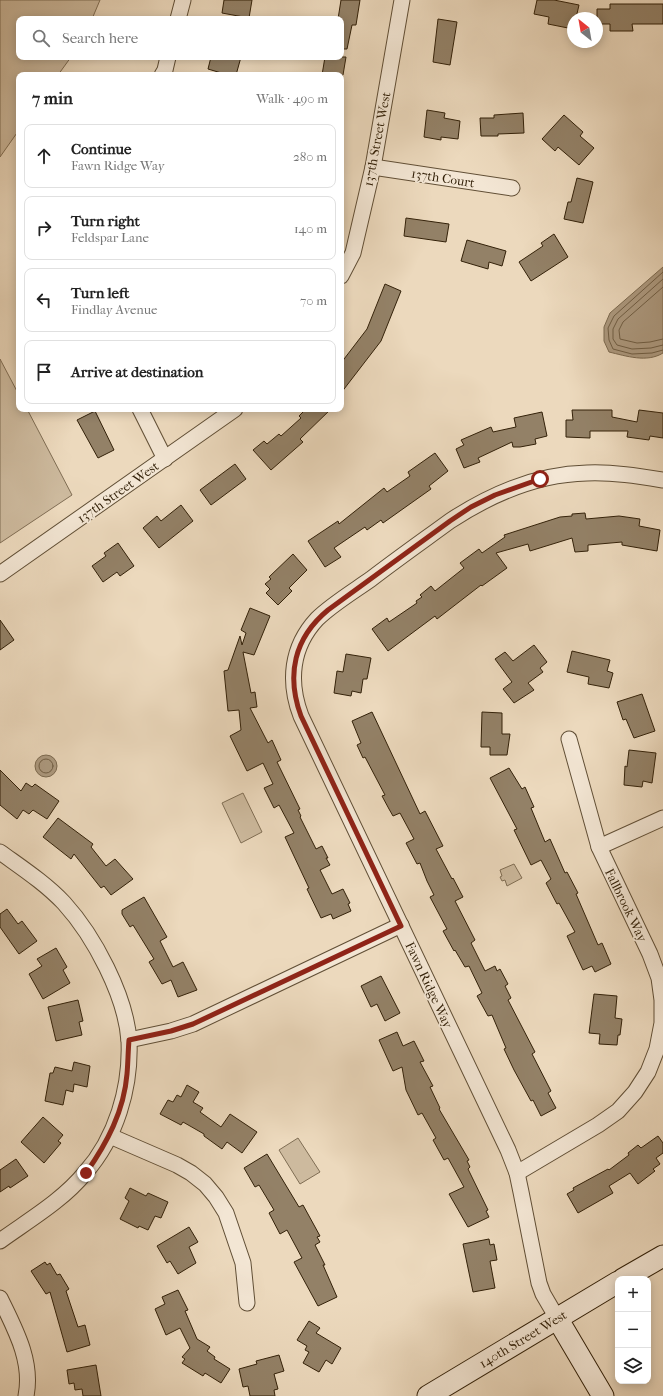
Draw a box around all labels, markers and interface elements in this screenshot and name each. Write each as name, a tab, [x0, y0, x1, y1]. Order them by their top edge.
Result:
north arrow	[567, 12, 603, 48]
search box	[16, 16, 344, 60]
icon: search	[30, 27, 52, 49]
text: Search here	[62, 29, 138, 47]
text: 7 min	[32, 88, 73, 108]
street label: 137th Street West	[360, 90, 394, 187]
text: Walk · 490 m	[256, 91, 328, 106]
text: Continue	[71, 140, 131, 158]
icon: ahead	[33, 145, 55, 167]
text: 280 m	[293, 149, 327, 164]
text: Fawn Ridge Way	[71, 158, 165, 173]
street label: 137th Court	[410, 166, 476, 190]
text: Turn right	[71, 212, 140, 230]
icon: right	[33, 217, 55, 239]
text: 140 m	[294, 221, 327, 236]
text: Feldspar Lane	[71, 230, 149, 245]
text: Turn left	[71, 284, 129, 302]
icon: left	[33, 289, 55, 311]
text: 70 m	[300, 293, 327, 308]
text: Findlay Avenue	[71, 302, 157, 317]
icon: arrive	[33, 361, 55, 383]
text: Arrive at destination	[71, 363, 203, 381]
street label: 137th Street West	[74, 458, 162, 526]
route start	[531, 470, 549, 488]
street label: Fallbrook Way	[602, 866, 651, 945]
street label: Fawn Ridge Way	[402, 939, 456, 1032]
route end	[77, 1164, 95, 1182]
map controls	[615, 1276, 651, 1384]
button: +	[615, 1276, 651, 1312]
street label: 140th Street West	[477, 1307, 570, 1371]
button: −	[615, 1312, 651, 1348]
button: layers	[615, 1348, 651, 1384]

